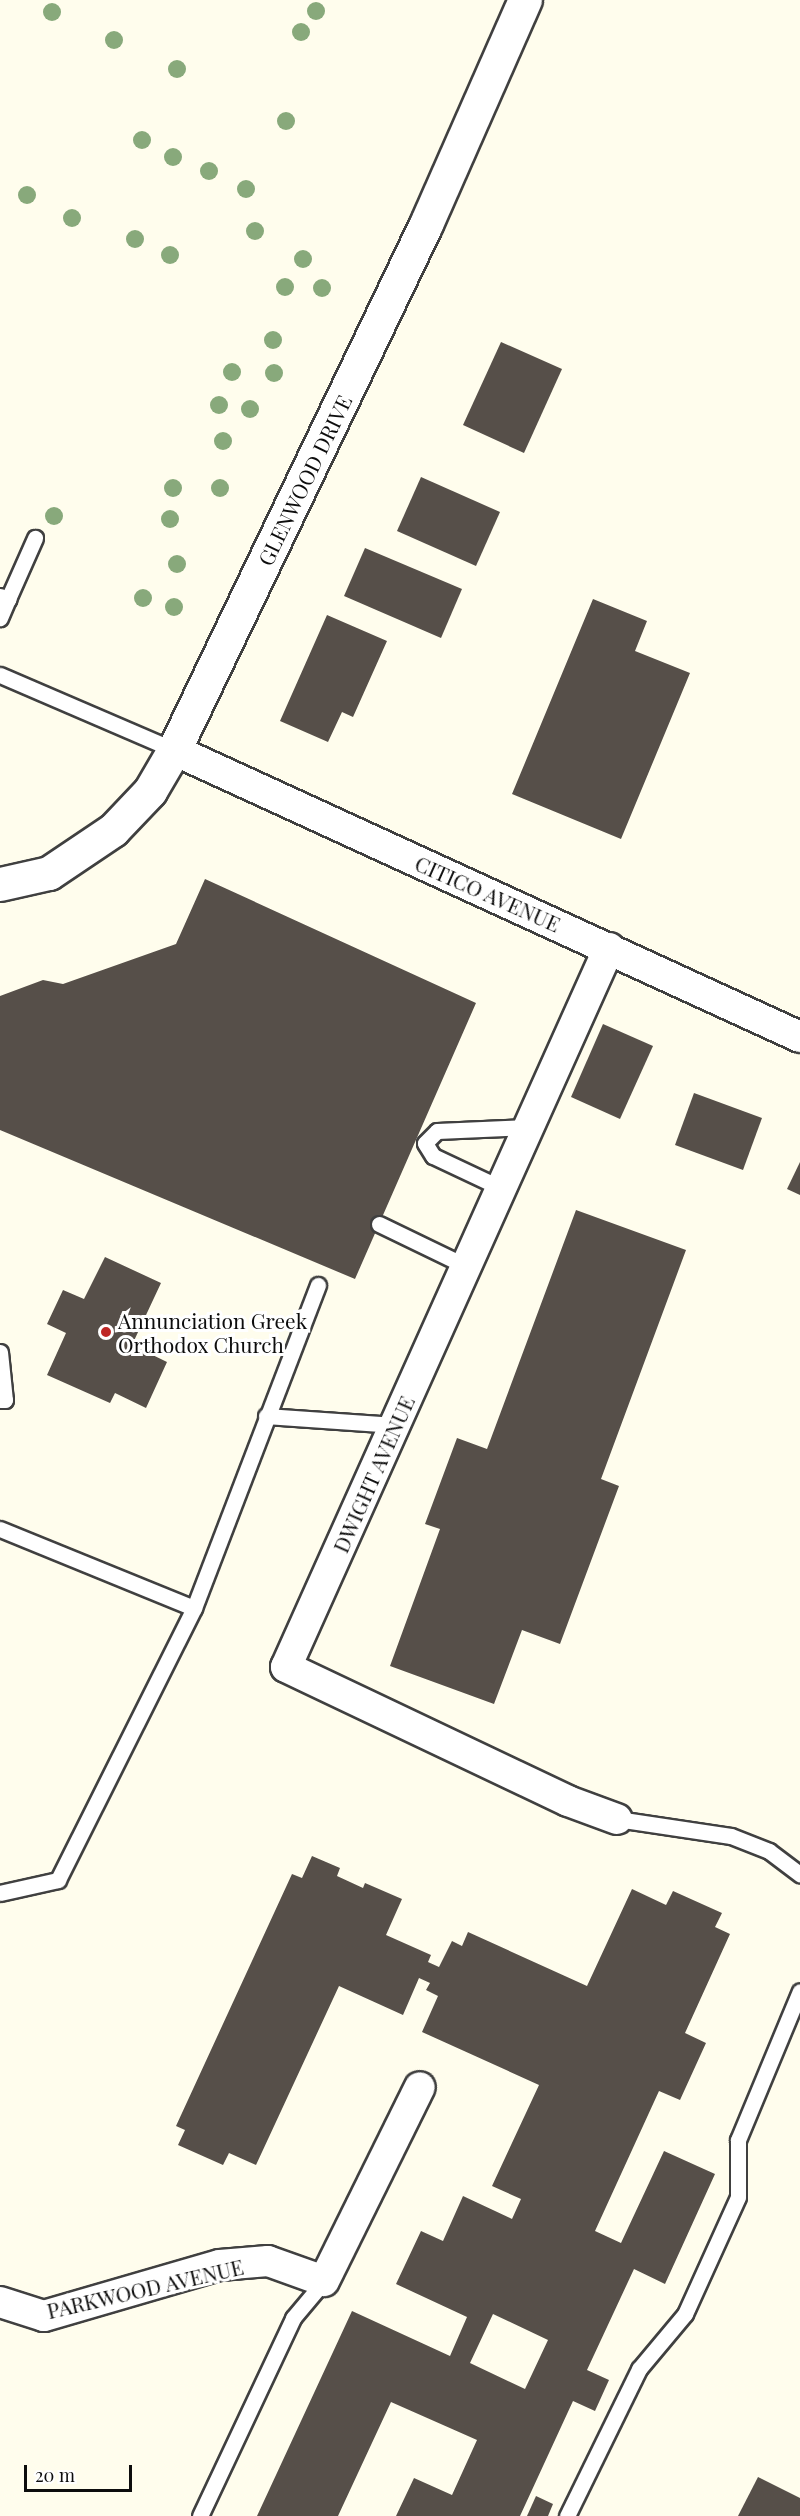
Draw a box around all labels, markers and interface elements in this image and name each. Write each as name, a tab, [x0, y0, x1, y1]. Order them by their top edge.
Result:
street label: GLENWOOD DRIVE	[252, 391, 356, 569]
street label: CITICO AVENUE	[411, 850, 565, 936]
place label: Annunciation Greek Orthodox Church	[118, 1307, 307, 1357]
marker: Annunciation Greek Orthodox Church	[99, 1325, 113, 1339]
street label: DWIGHT AVENUE	[327, 1391, 419, 1557]
street label: PARKWOOD AVENUE	[44, 2253, 246, 2323]
scale bar	[27, 2453, 135, 2491]
text: 20 m	[35, 2463, 75, 2487]

